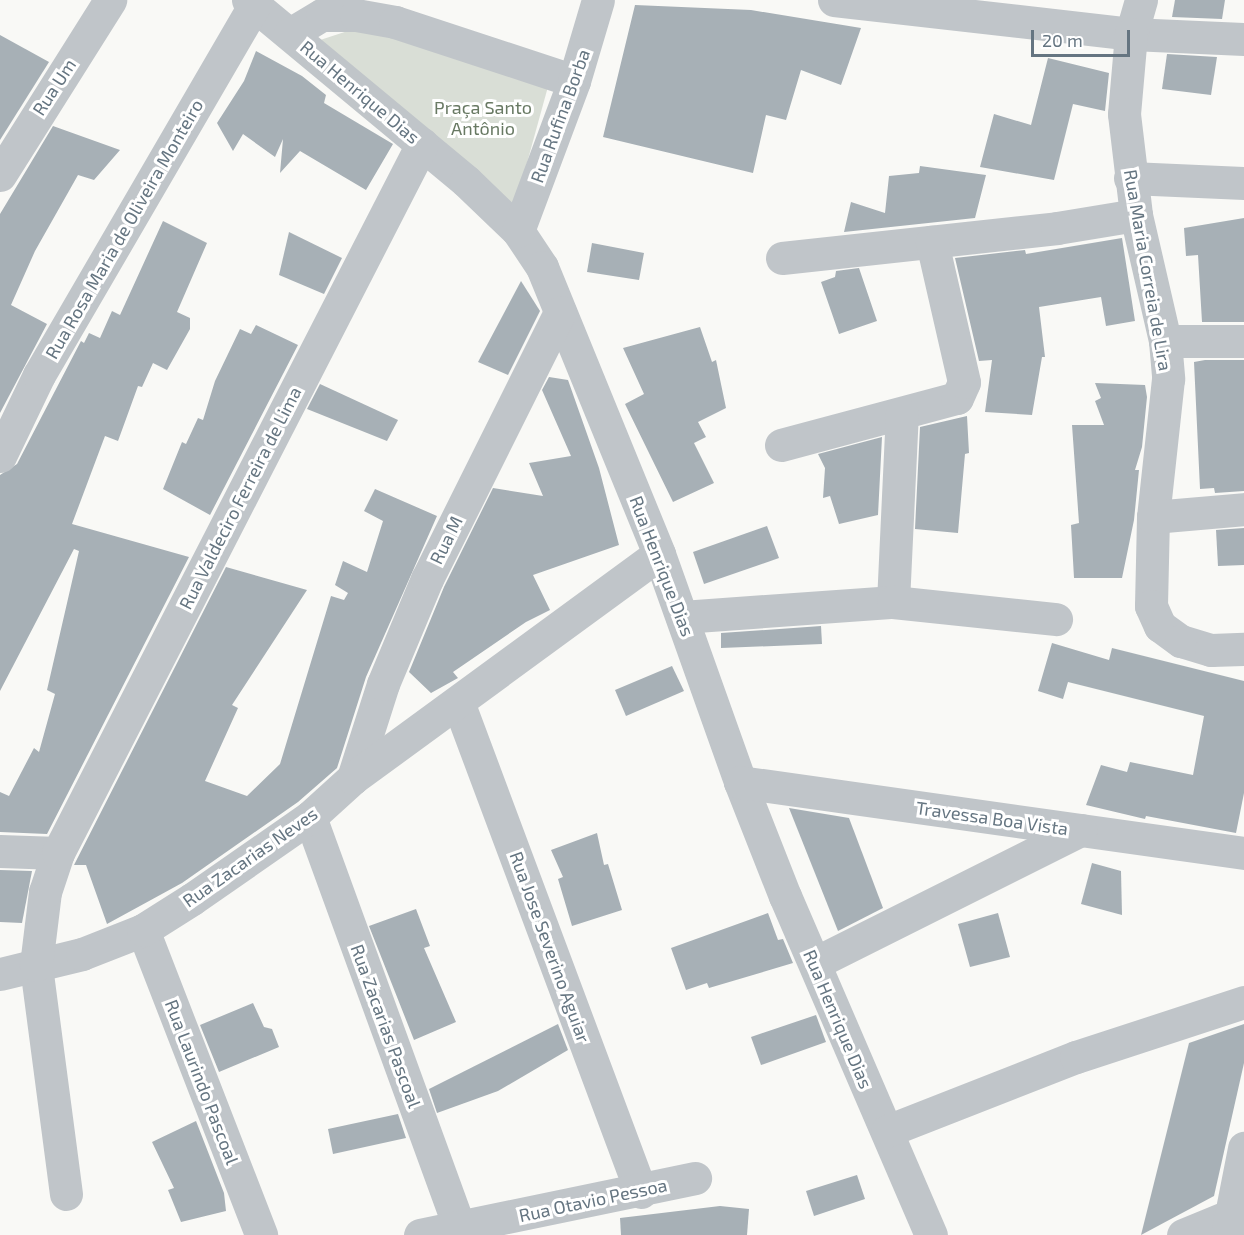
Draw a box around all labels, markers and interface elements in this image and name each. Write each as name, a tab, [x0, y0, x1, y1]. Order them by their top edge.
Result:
scale bar	[1034, 18, 1133, 56]
text: 20 m	[1042, 29, 1083, 51]
street label: Rua Henrique Dias	[296, 36, 424, 148]
street label: Rua Rufina Borba	[526, 46, 594, 186]
street label: Rua Um	[28, 55, 80, 119]
street label: Rua Rosa Maria de Oliveira Monteiro	[41, 95, 207, 363]
park label: Praça Santo Antônio	[434, 97, 532, 140]
street label: Rua Maria Correia de Lira	[1120, 168, 1176, 372]
street label: Rua Valdeciro Ferreira de Lima	[174, 383, 306, 613]
street label: Rua Henrique Dias	[625, 493, 699, 639]
street label: Rua M	[425, 512, 467, 568]
street label: Travessa Boa Vista	[914, 797, 1070, 839]
street label: Rua Zacarias Neves	[179, 802, 321, 912]
street label: Rua Jose Severino Aguiar	[505, 848, 595, 1046]
street label: Rua Zacarias Pascoal	[346, 941, 426, 1111]
street label: Rua Henrique Dias	[799, 946, 877, 1092]
street label: Rua Laurindo Pascoal	[161, 996, 243, 1168]
street label: Rua Otavio Pessoa	[517, 1174, 669, 1226]

